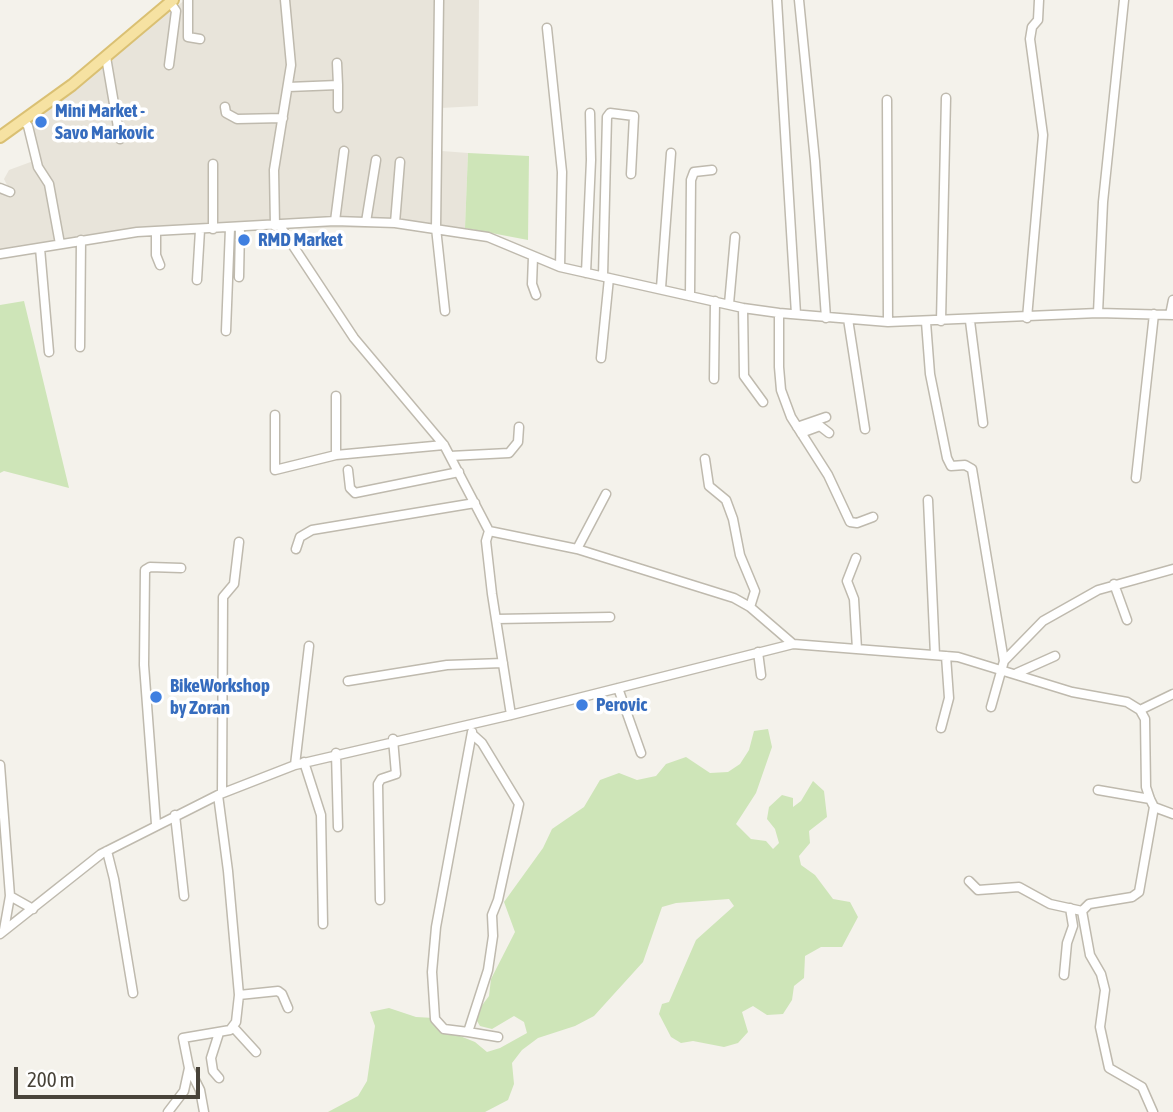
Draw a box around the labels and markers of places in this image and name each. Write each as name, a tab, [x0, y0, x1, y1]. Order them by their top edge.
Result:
place label: Mini Market - Savo Markovic	[55, 100, 154, 144]
marker: Mini Market - Savo Markovic	[33, 114, 49, 130]
place label: RMD Market	[258, 229, 343, 251]
marker: RMD Market	[236, 232, 252, 248]
place label: BikeWorkshop by Zoran	[170, 675, 270, 719]
marker: BikeWorkshop by Zoran	[148, 689, 164, 705]
place label: Perovic	[596, 694, 647, 716]
marker: Perovic	[574, 697, 590, 713]

